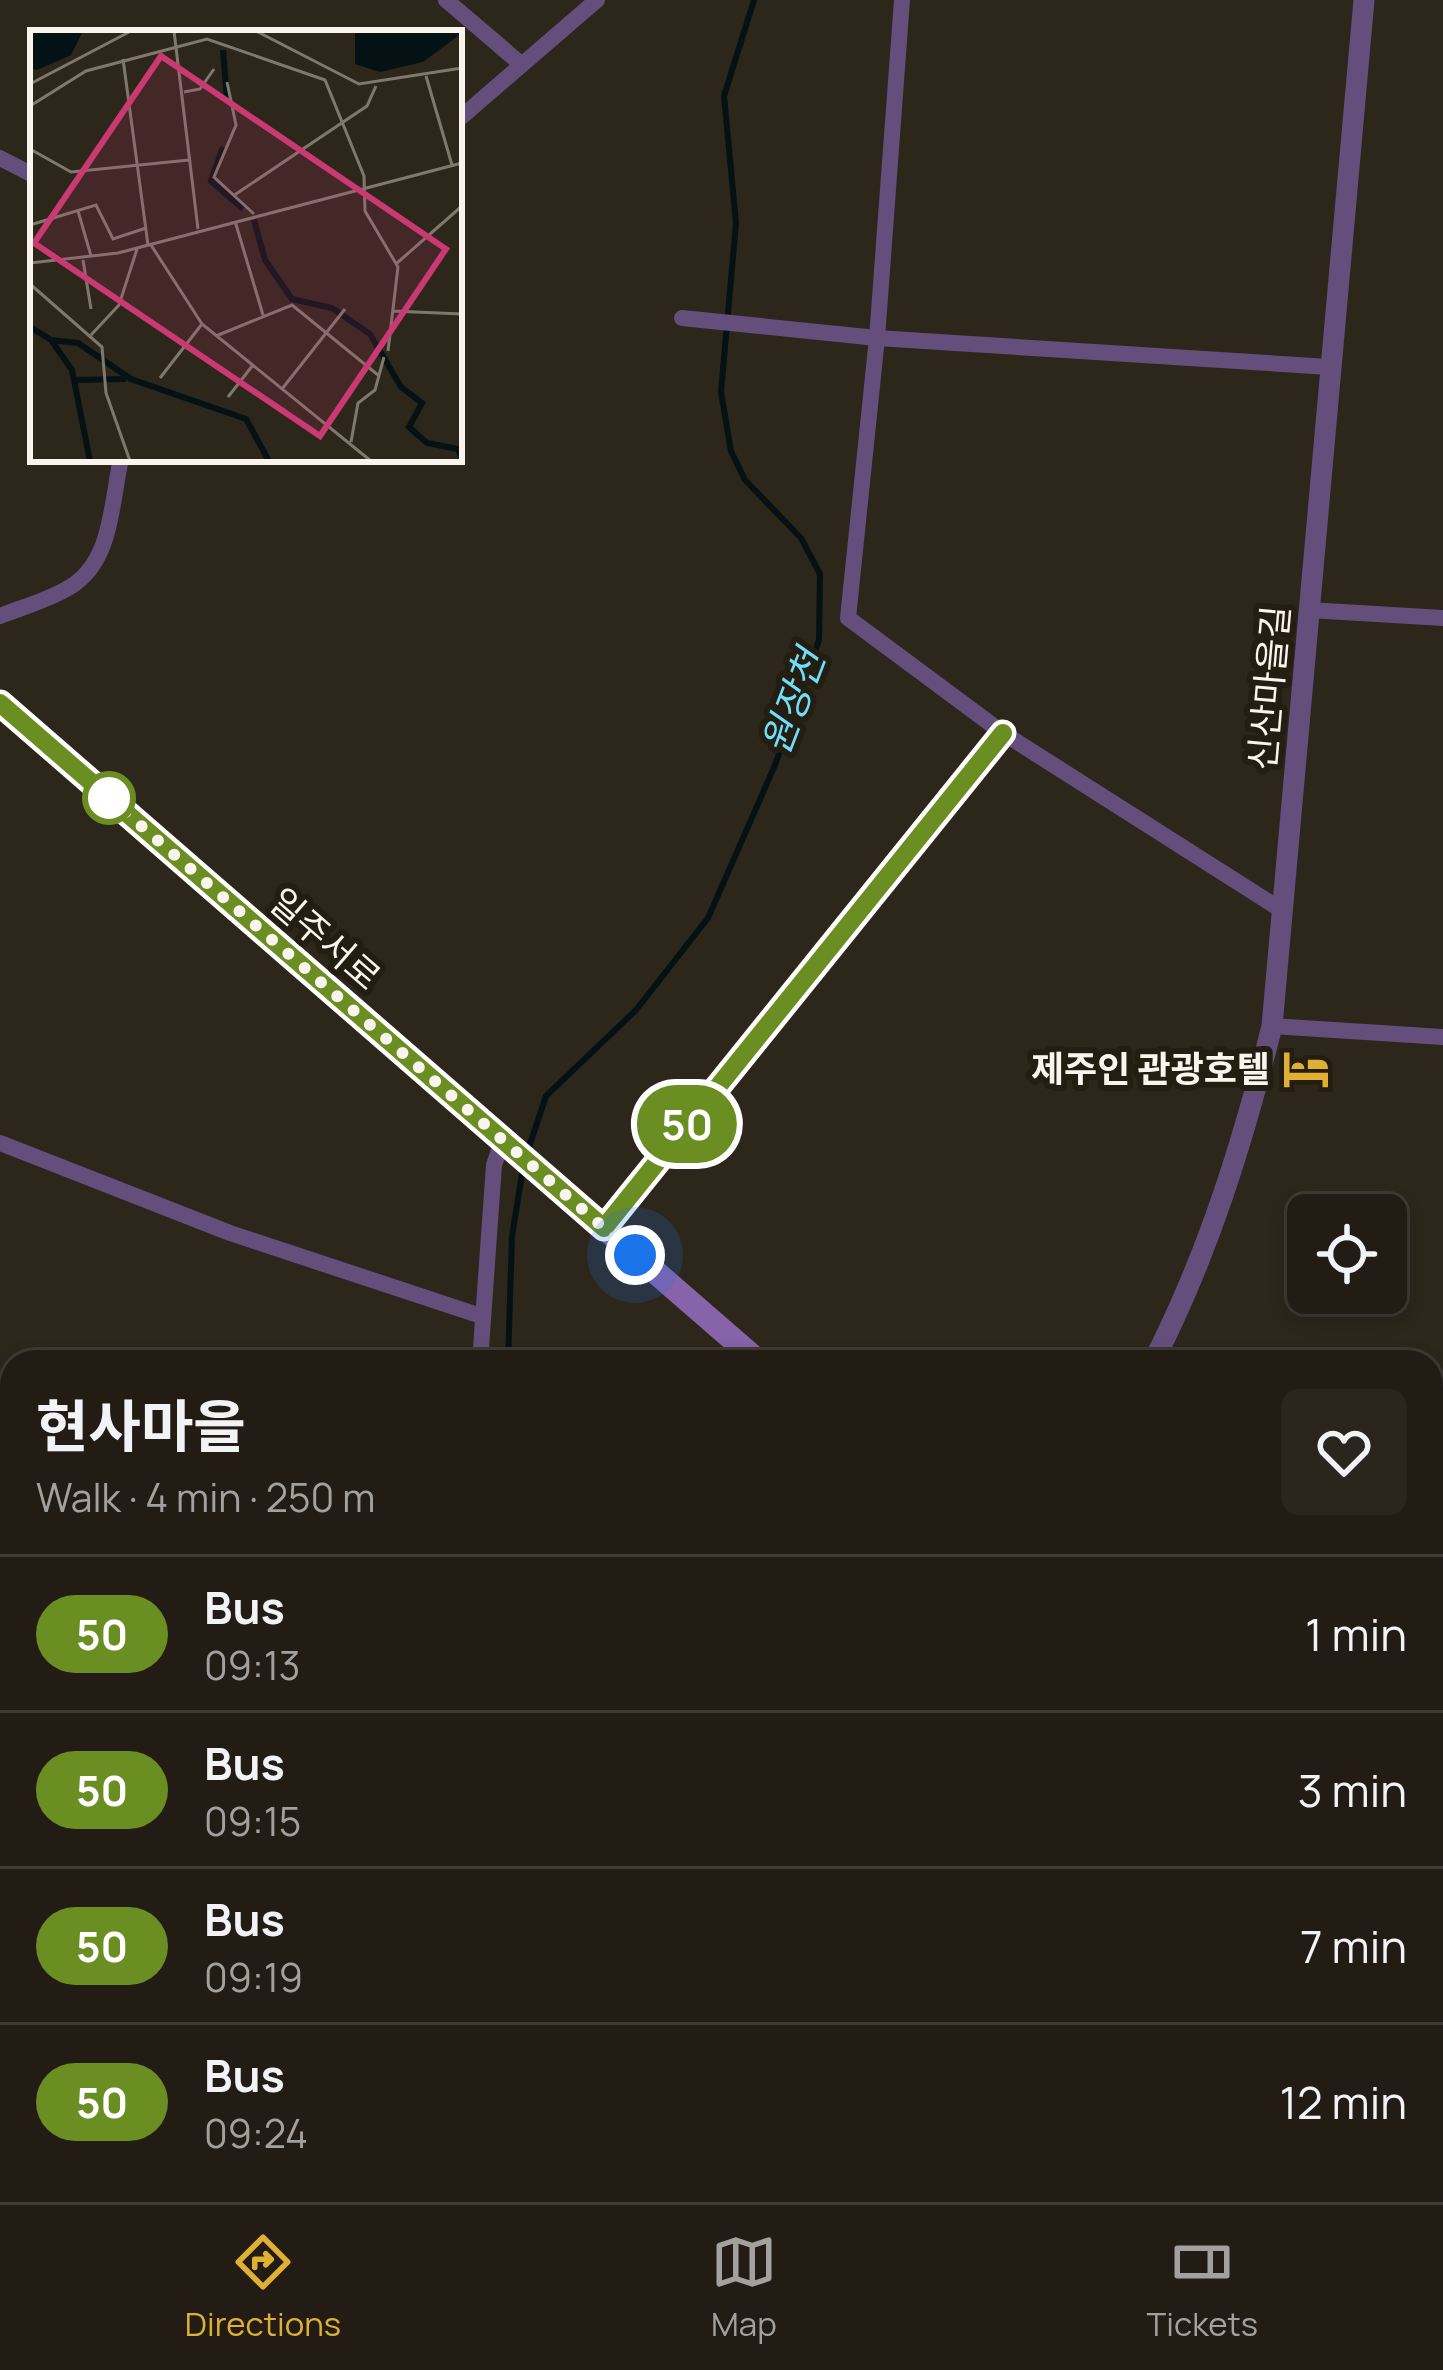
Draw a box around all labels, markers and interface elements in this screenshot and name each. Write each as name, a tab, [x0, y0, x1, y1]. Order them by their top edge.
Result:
inset map	[30, 30, 462, 462]
street label: 신산마을길	[1237, 603, 1300, 773]
water label: 원장천	[748, 638, 838, 762]
unlabelled marker	[84, 773, 134, 823]
street label: 일주서로	[259, 877, 391, 1001]
place label: 제주인 관광호텔	[1031, 1044, 1270, 1093]
hotel icon: 제주인 관광호텔	[1281, 1044, 1331, 1094]
line badge: 50	[633, 1085, 741, 1163]
text: 50	[661, 1095, 713, 1153]
map controls	[1287, 1194, 1407, 1314]
button: locate	[1287, 1194, 1407, 1314]
your location	[605, 1225, 665, 1285]
text: 현사마을	[36, 1386, 246, 1464]
button: heart	[1281, 1389, 1407, 1515]
text: Walk · 4 min · 250 m	[36, 1470, 375, 1524]
text: Bus	[204, 1576, 285, 1638]
text: 1 min	[1305, 1603, 1407, 1665]
text: 50	[76, 1605, 128, 1663]
text: 09:13	[204, 1638, 300, 1692]
text: Bus	[204, 1732, 285, 1794]
text: 3 min	[1298, 1759, 1407, 1821]
text: 50	[76, 1761, 128, 1819]
text: 09:15	[204, 1794, 301, 1848]
text: Bus	[204, 1888, 285, 1950]
text: 7 min	[1300, 1915, 1407, 1977]
text: 50	[76, 1917, 128, 1975]
text: 09:19	[204, 1950, 303, 2004]
text: Bus	[204, 2044, 285, 2106]
text: 12 min	[1279, 2071, 1407, 2133]
text: 50	[76, 2073, 128, 2131]
text: 09:24	[204, 2106, 308, 2160]
tab: Directions	[185, 2229, 341, 2346]
tab: Map	[711, 2229, 777, 2346]
tab: Tickets	[1147, 2229, 1258, 2346]

